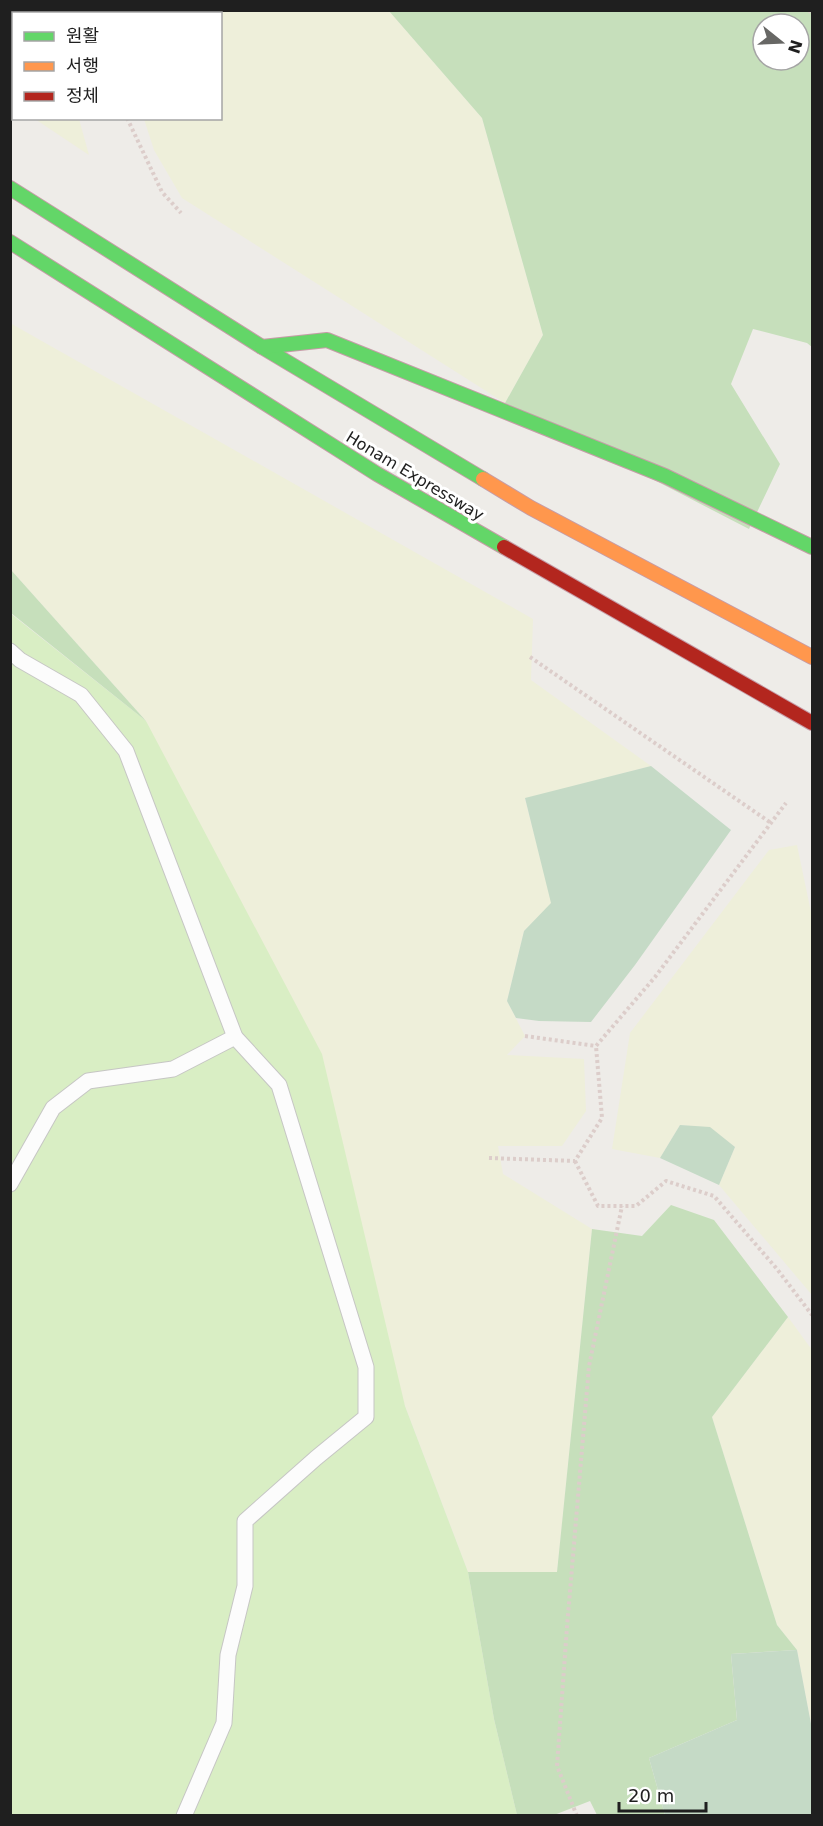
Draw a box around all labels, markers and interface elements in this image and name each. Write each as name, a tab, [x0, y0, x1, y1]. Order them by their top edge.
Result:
legend	[12, 12, 222, 120]
north arrow	[751, 12, 811, 72]
text: 원활	[66, 25, 99, 46]
text: N	[784, 37, 806, 56]
text: 서행	[66, 55, 99, 76]
text: 정체	[66, 85, 99, 106]
street label: Honam Expressway	[343, 427, 487, 525]
scale bar	[619, 1775, 706, 1813]
text: 20 m	[628, 1785, 674, 1806]

